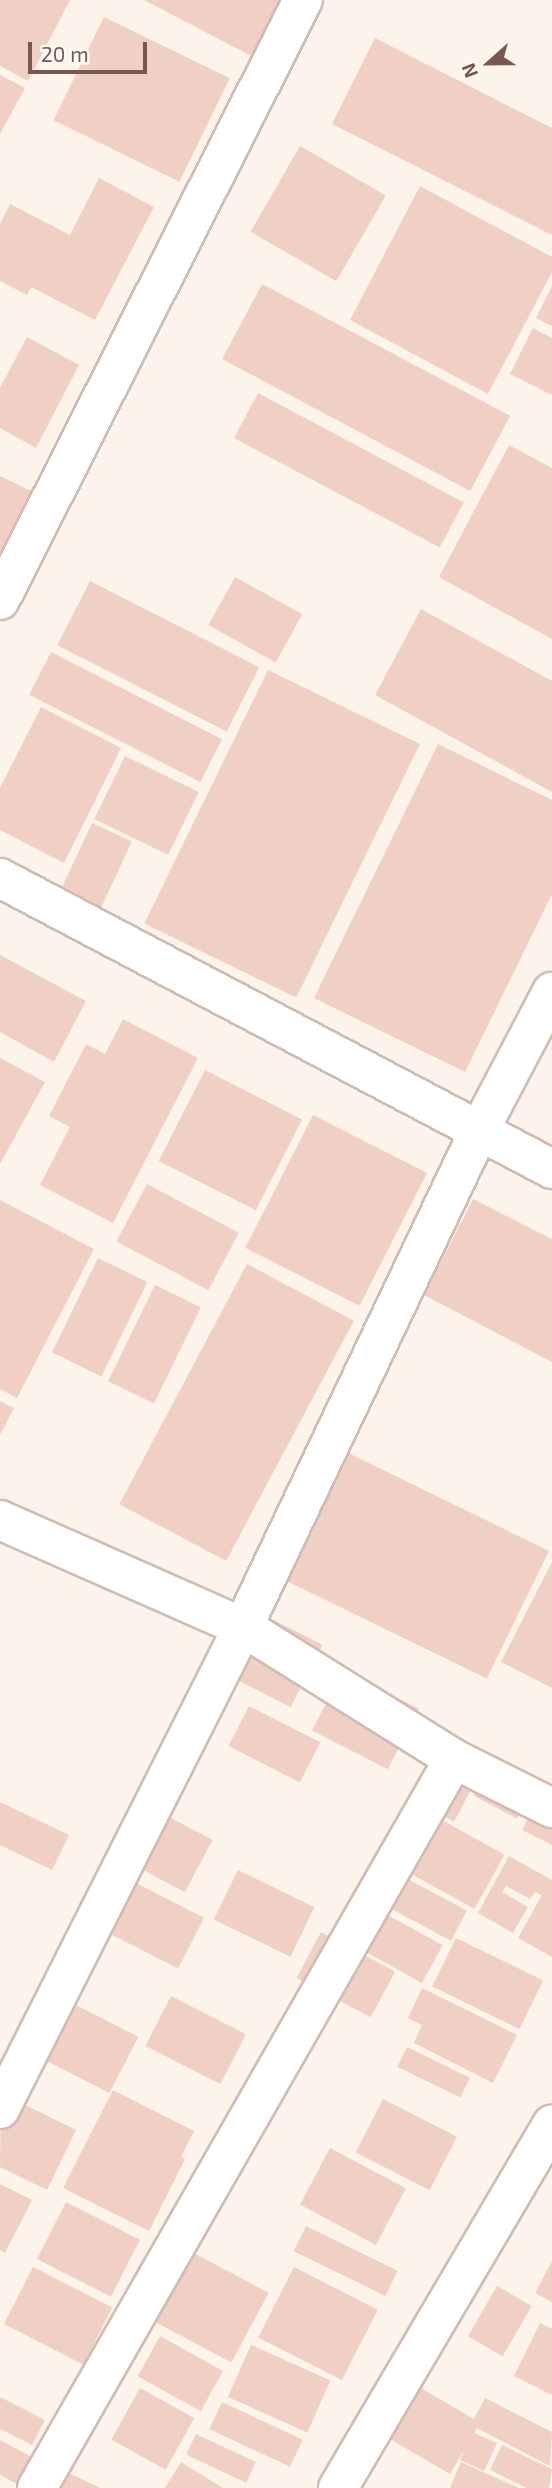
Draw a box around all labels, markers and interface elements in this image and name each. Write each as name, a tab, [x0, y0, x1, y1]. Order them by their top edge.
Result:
scale bar	[32, 28, 150, 72]
north arrow	[454, 28, 524, 98]
text: 20 m	[41, 41, 89, 66]
text: N	[456, 60, 482, 81]

